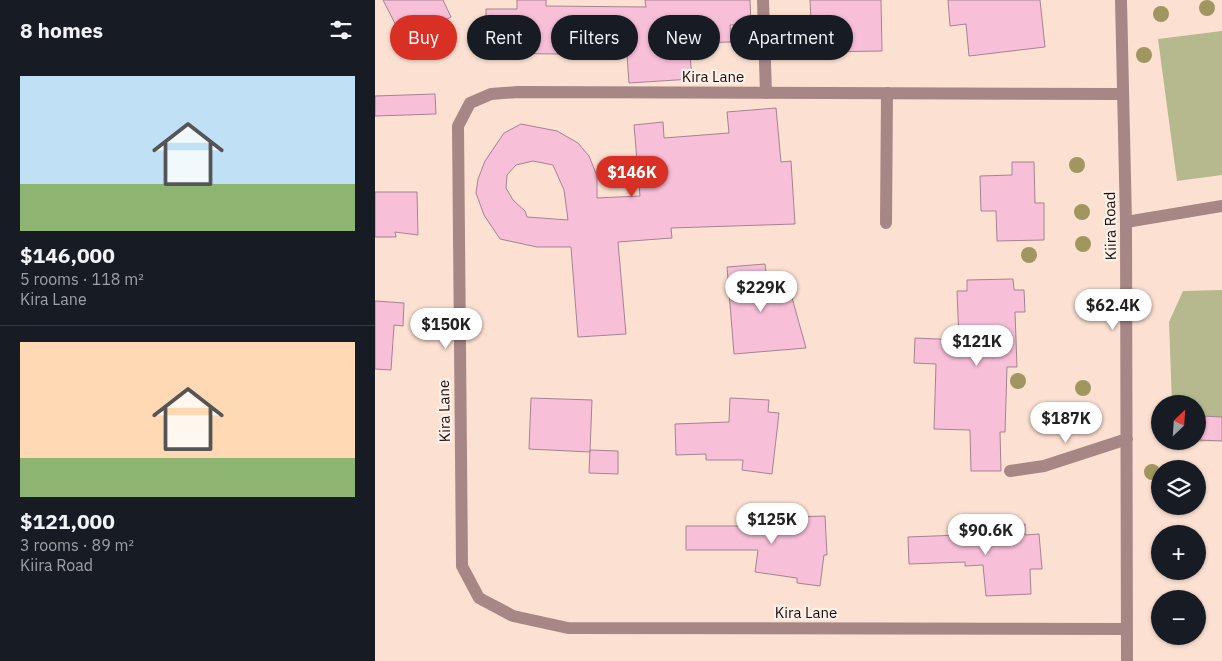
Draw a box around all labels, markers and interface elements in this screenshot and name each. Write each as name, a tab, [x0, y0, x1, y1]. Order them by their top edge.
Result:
chip: Buy	[390, 15, 457, 60]
chip: Rent	[467, 15, 541, 60]
chip: Filters	[551, 15, 638, 60]
chip: New	[648, 15, 720, 60]
chip: Apartment	[730, 15, 853, 60]
text: 8 homes	[20, 16, 103, 44]
icon: filters	[327, 16, 355, 44]
street label: Kira Lane	[682, 67, 744, 86]
icon: home	[143, 109, 233, 199]
pin: $146K	[597, 156, 667, 198]
text: $146K	[607, 162, 657, 182]
street label: Kiira Road	[1100, 192, 1120, 260]
text: $146,000	[20, 241, 115, 269]
text: 5 rooms · 118 m²	[20, 269, 144, 289]
pin: $229K	[726, 270, 796, 313]
text: $229K	[736, 277, 786, 297]
pin: $62.4K	[1072, 288, 1154, 331]
text: Kira Lane	[20, 289, 87, 309]
text: $62.4K	[1086, 295, 1140, 315]
pin: $150K	[411, 308, 481, 350]
text: $150K	[421, 314, 471, 334]
pin: $121K	[942, 324, 1012, 367]
text: $121K	[952, 331, 1002, 351]
icon: home	[143, 374, 233, 464]
street label: Kira Lane	[434, 380, 454, 442]
north arrow	[1151, 395, 1206, 450]
map controls	[1151, 395, 1206, 645]
pin: $187K	[1031, 402, 1101, 444]
text: $187K	[1041, 408, 1091, 428]
button: layers	[1151, 460, 1206, 515]
pin: $125K	[737, 502, 807, 545]
text: $121,000	[20, 507, 115, 535]
text: $125K	[747, 509, 797, 529]
pin: $90.6K	[945, 514, 1027, 556]
text: $90.6K	[959, 520, 1013, 540]
button: +	[1151, 525, 1206, 580]
text: 3 rooms · 89 m²	[20, 535, 134, 555]
text: Kiira Road	[20, 555, 93, 575]
button: −	[1151, 590, 1206, 645]
street label: Kira Lane	[775, 603, 837, 622]

